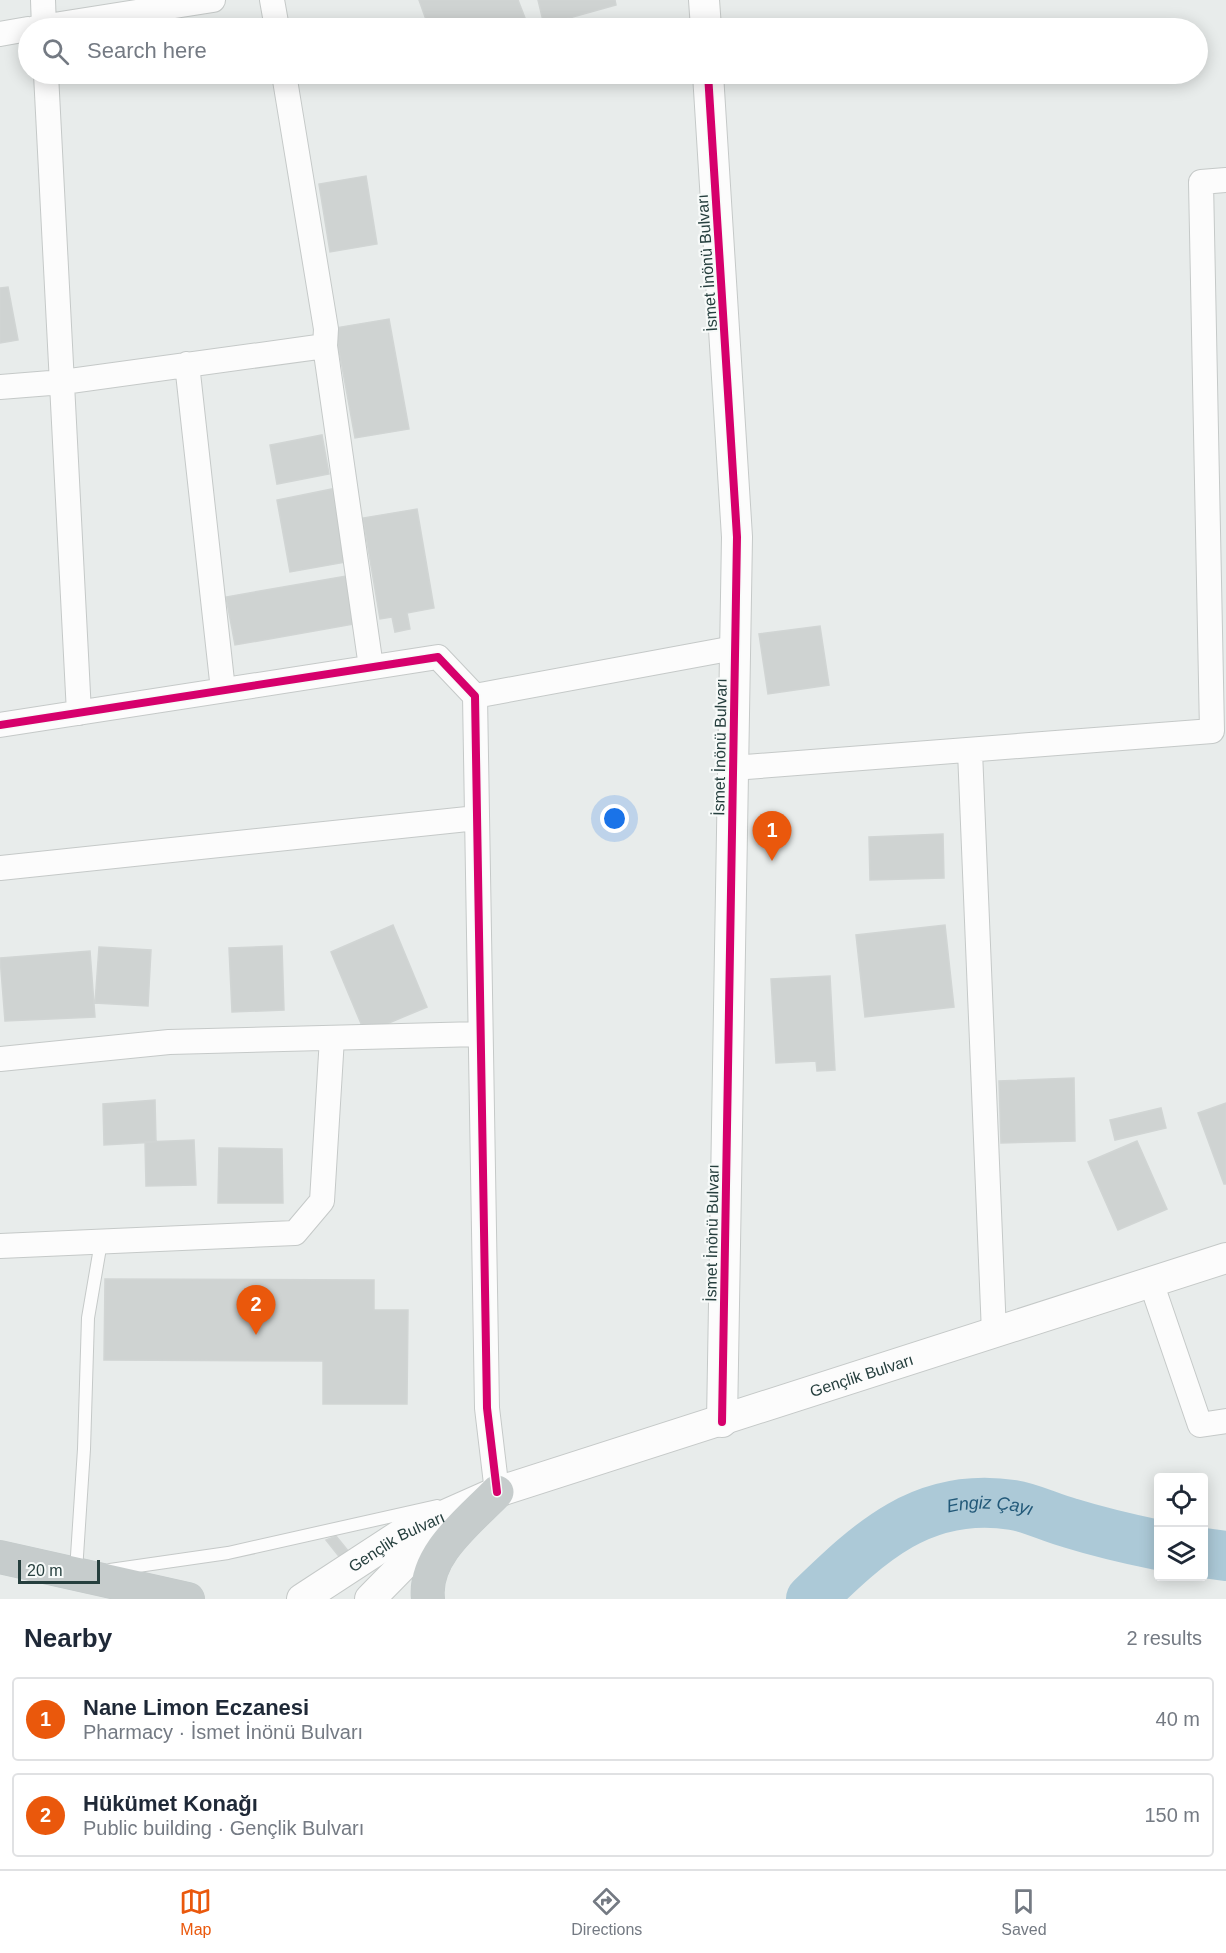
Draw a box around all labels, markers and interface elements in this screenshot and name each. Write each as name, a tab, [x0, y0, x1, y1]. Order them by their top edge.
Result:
search box	[18, 18, 1208, 84]
icon: search	[39, 35, 72, 68]
text: Search here	[87, 38, 207, 63]
street label: İsmet İnönü Bulvarı	[693, 194, 720, 332]
street label: İsmet İnönü Bulvarı	[709, 678, 730, 816]
your location	[600, 804, 629, 833]
pin: 1	[752, 812, 792, 861]
street label: İsmet İnönü Bulvarı	[701, 1164, 722, 1302]
pin: 2	[236, 1286, 276, 1335]
street label: Gençlik Bulvarı	[808, 1350, 915, 1400]
map controls	[1154, 1473, 1208, 1581]
button: locate	[1154, 1473, 1208, 1527]
water label: Engiz Çayı	[945, 1493, 1036, 1520]
street label: Gençlik Bulvarı	[345, 1508, 447, 1575]
button: layers	[1154, 1527, 1208, 1581]
scale bar	[18, 1557, 100, 1584]
text: 20 m	[27, 1562, 63, 1579]
text: Nearby	[24, 1623, 112, 1653]
text: 2 results	[1126, 1627, 1202, 1649]
text: Nane Limon Eczanesi	[83, 1695, 309, 1720]
text: 1	[40, 1708, 51, 1730]
text: 40 m	[1156, 1708, 1200, 1730]
text: Pharmacy · İsmet İnönü Bulvarı	[83, 1721, 363, 1743]
text: Hükümet Konağı	[83, 1791, 258, 1816]
text: 2	[40, 1804, 51, 1826]
text: 150 m	[1144, 1804, 1200, 1826]
text: Public building · Gençlik Bulvarı	[83, 1817, 364, 1839]
tab: Map	[179, 1885, 212, 1939]
tab: Directions	[571, 1885, 642, 1939]
tab: Saved	[1001, 1885, 1047, 1939]

